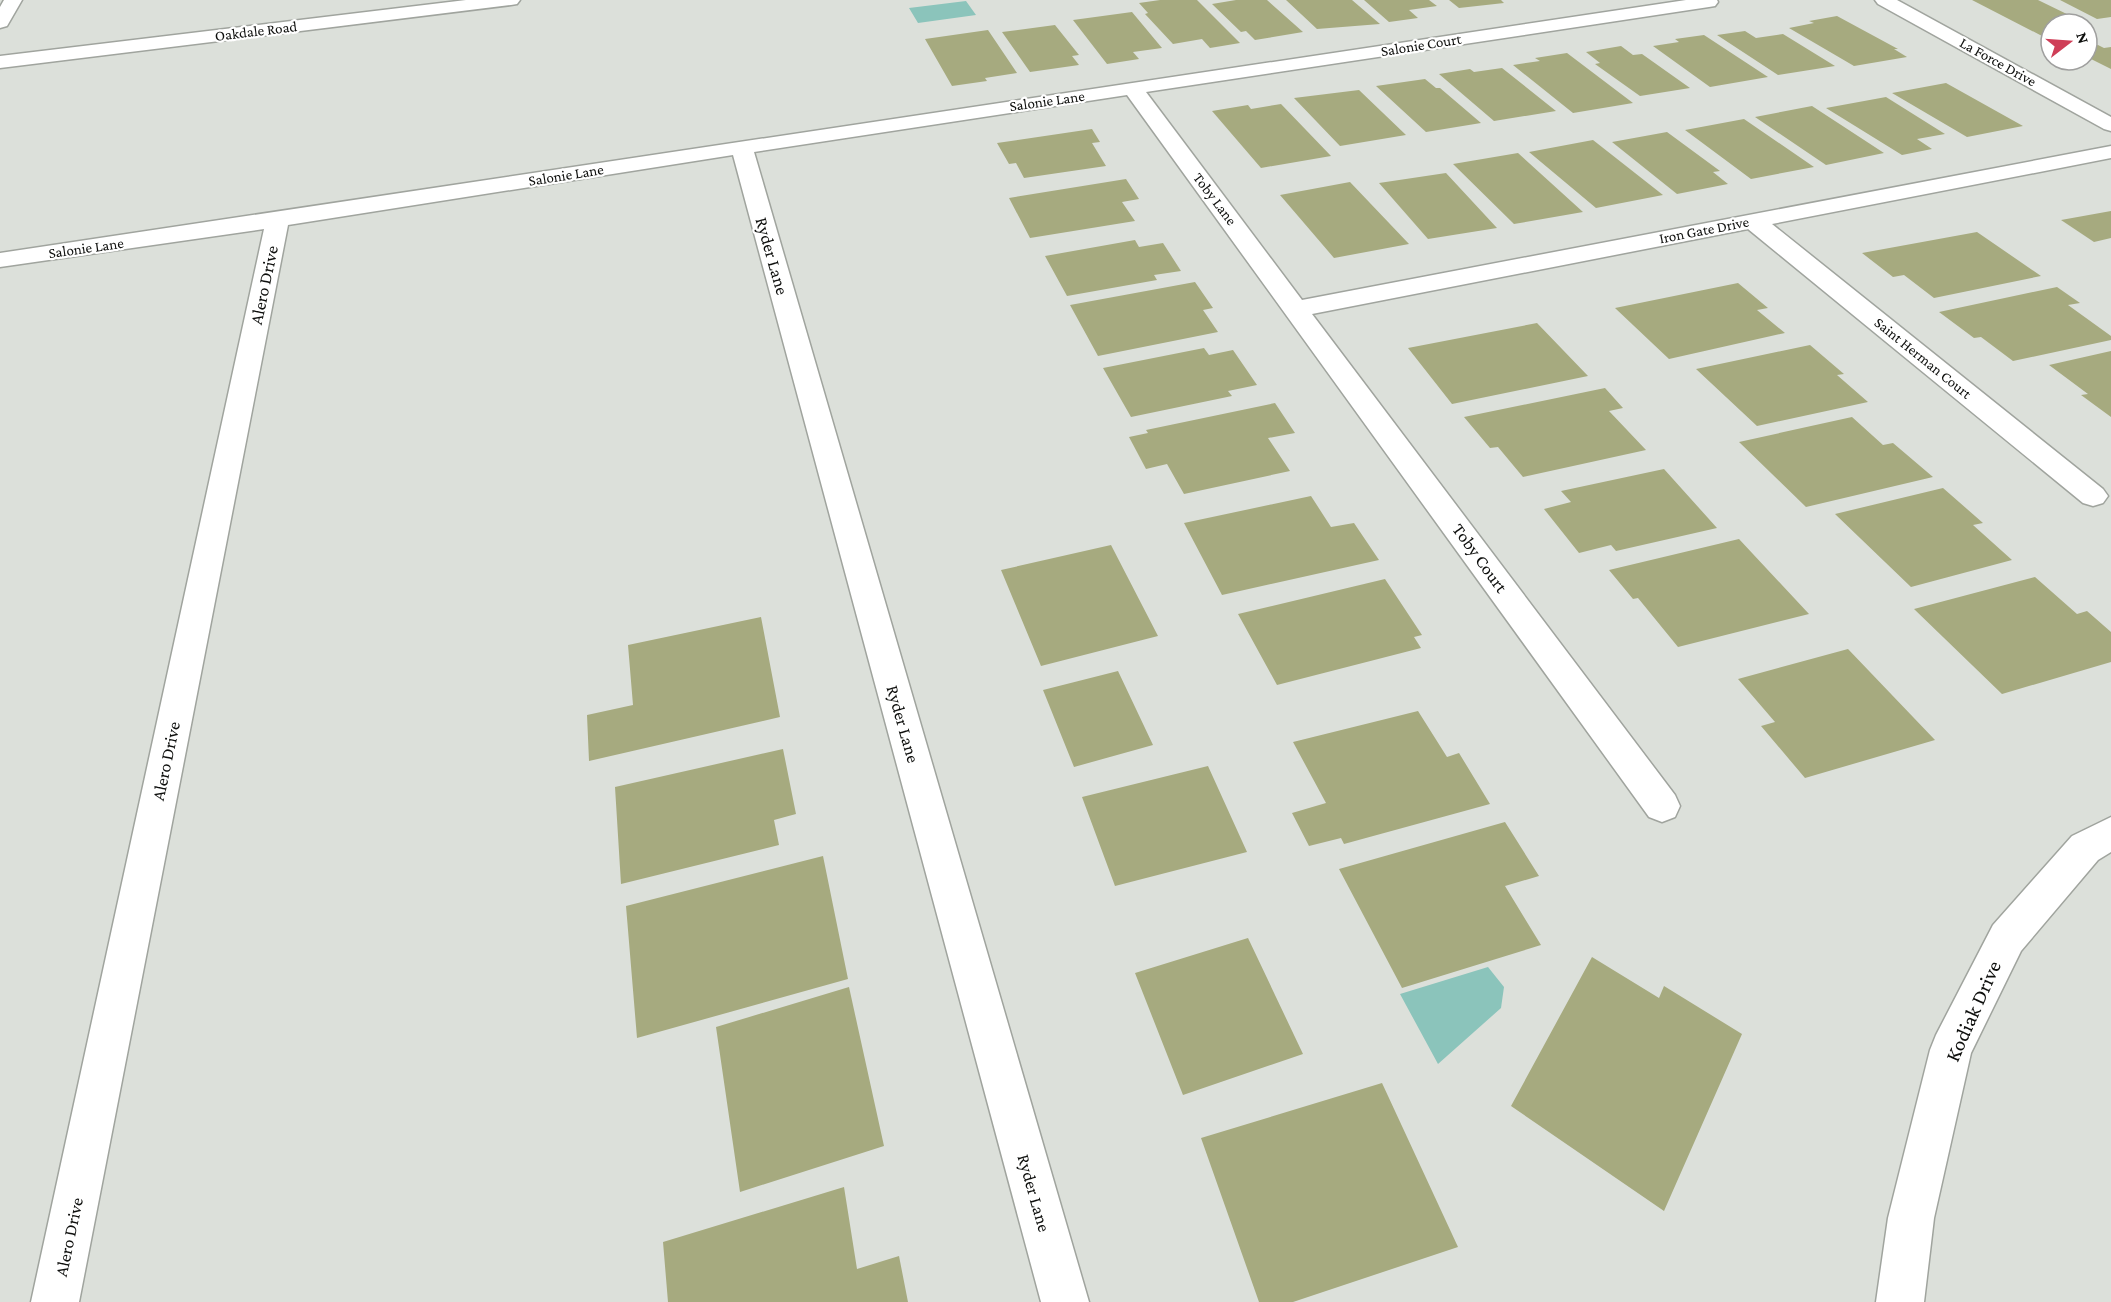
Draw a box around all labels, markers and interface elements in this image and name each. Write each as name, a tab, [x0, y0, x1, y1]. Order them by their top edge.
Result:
north arrow	[2039, 12, 2099, 72]
street label: Oakdale Road	[214, 18, 298, 44]
text: N	[2073, 30, 2093, 46]
street label: Salonie Court	[1380, 31, 1463, 59]
street label: La Force Drive	[1957, 34, 2039, 90]
street label: Salonie Lane	[1008, 88, 1086, 114]
street label: Salonie Lane	[527, 161, 605, 189]
street label: Toby Lane	[1189, 170, 1240, 229]
street label: Iron Gate Drive	[1658, 213, 1751, 247]
street label: Ryder Lane	[751, 215, 793, 297]
street label: Salonie Lane	[47, 235, 125, 261]
street label: Alero Drive	[246, 244, 282, 326]
street label: Saint Herman Court	[1871, 314, 1975, 403]
street label: Toby Court	[1448, 520, 1512, 597]
street label: Ryder Lane	[882, 683, 924, 765]
street label: Alero Drive	[148, 720, 184, 802]
street label: Kodiak Drive	[1940, 957, 2006, 1065]
street label: Ryder Lane	[1013, 1152, 1055, 1234]
street label: Alero Drive	[51, 1196, 87, 1278]

